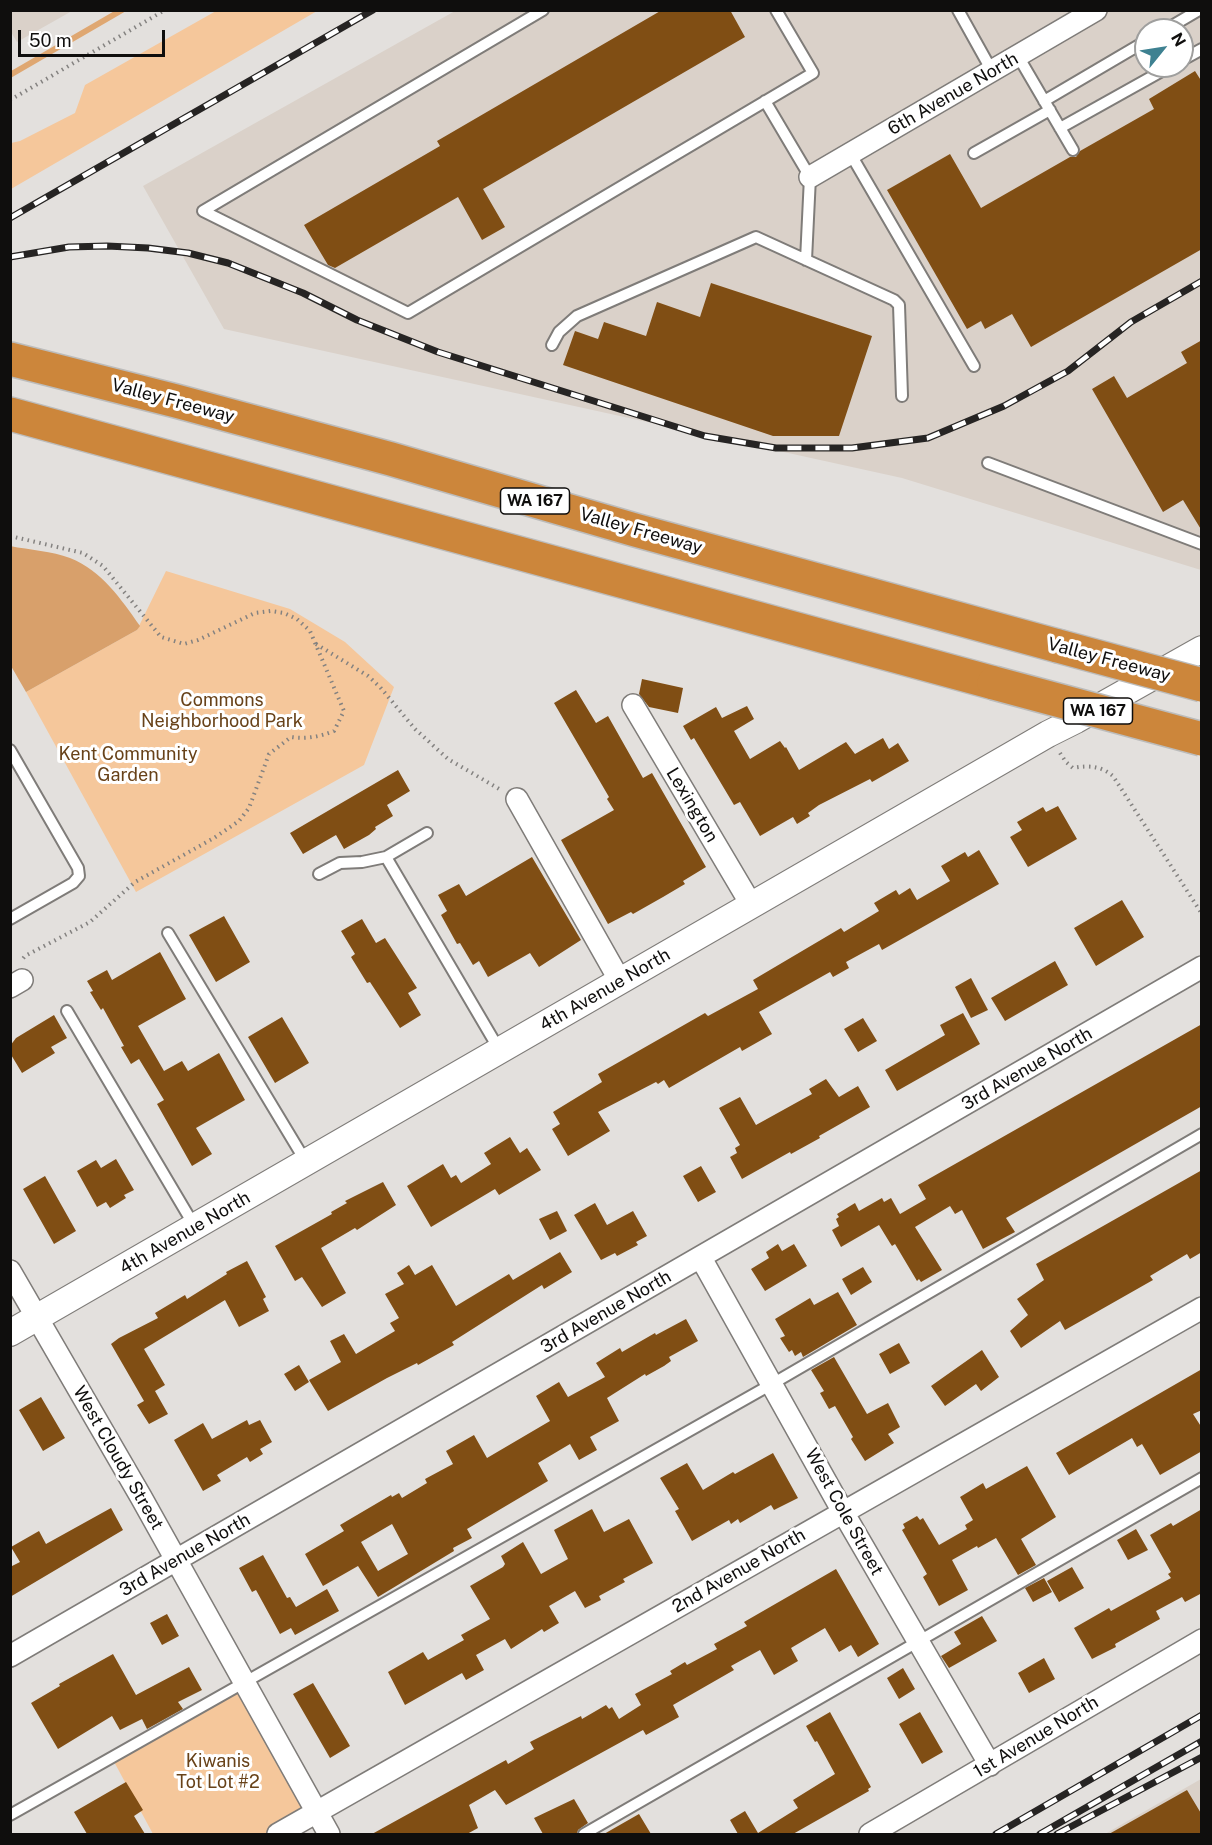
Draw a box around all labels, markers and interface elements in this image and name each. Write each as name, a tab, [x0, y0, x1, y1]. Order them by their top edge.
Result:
scale bar	[21, 18, 168, 56]
north arrow	[1134, 18, 1194, 78]
text: 50 m	[29, 30, 72, 51]
text: N	[1167, 30, 1190, 50]
street label: 6th Avenue North	[884, 48, 1022, 140]
street label: Valley Freeway	[109, 374, 237, 428]
road number: WA 167	[500, 488, 570, 514]
street label: Valley Freeway	[577, 503, 705, 559]
street label: Valley Freeway	[1045, 633, 1173, 687]
park label: Commons Neighborhood Park	[141, 689, 303, 732]
road number: WA 167	[1064, 698, 1132, 724]
park label: Kent Community Garden	[58, 743, 198, 786]
street label: Lexington	[661, 764, 723, 846]
street label: 4th Avenue North	[536, 944, 674, 1036]
street label: 3rd Avenue North	[958, 1023, 1096, 1115]
street label: 4th Avenue North	[116, 1187, 254, 1279]
street label: 3rd Avenue North	[537, 1266, 675, 1358]
street label: West Cloudy Street	[68, 1382, 168, 1534]
street label: West Cole Street	[800, 1445, 888, 1579]
street label: 3rd Avenue North	[116, 1509, 254, 1601]
street label: 2nd Avenue North	[669, 1524, 809, 1618]
street label: 1st Avenue North	[970, 1691, 1102, 1783]
park label: Kiwanis Tot Lot #2	[176, 1750, 260, 1792]

